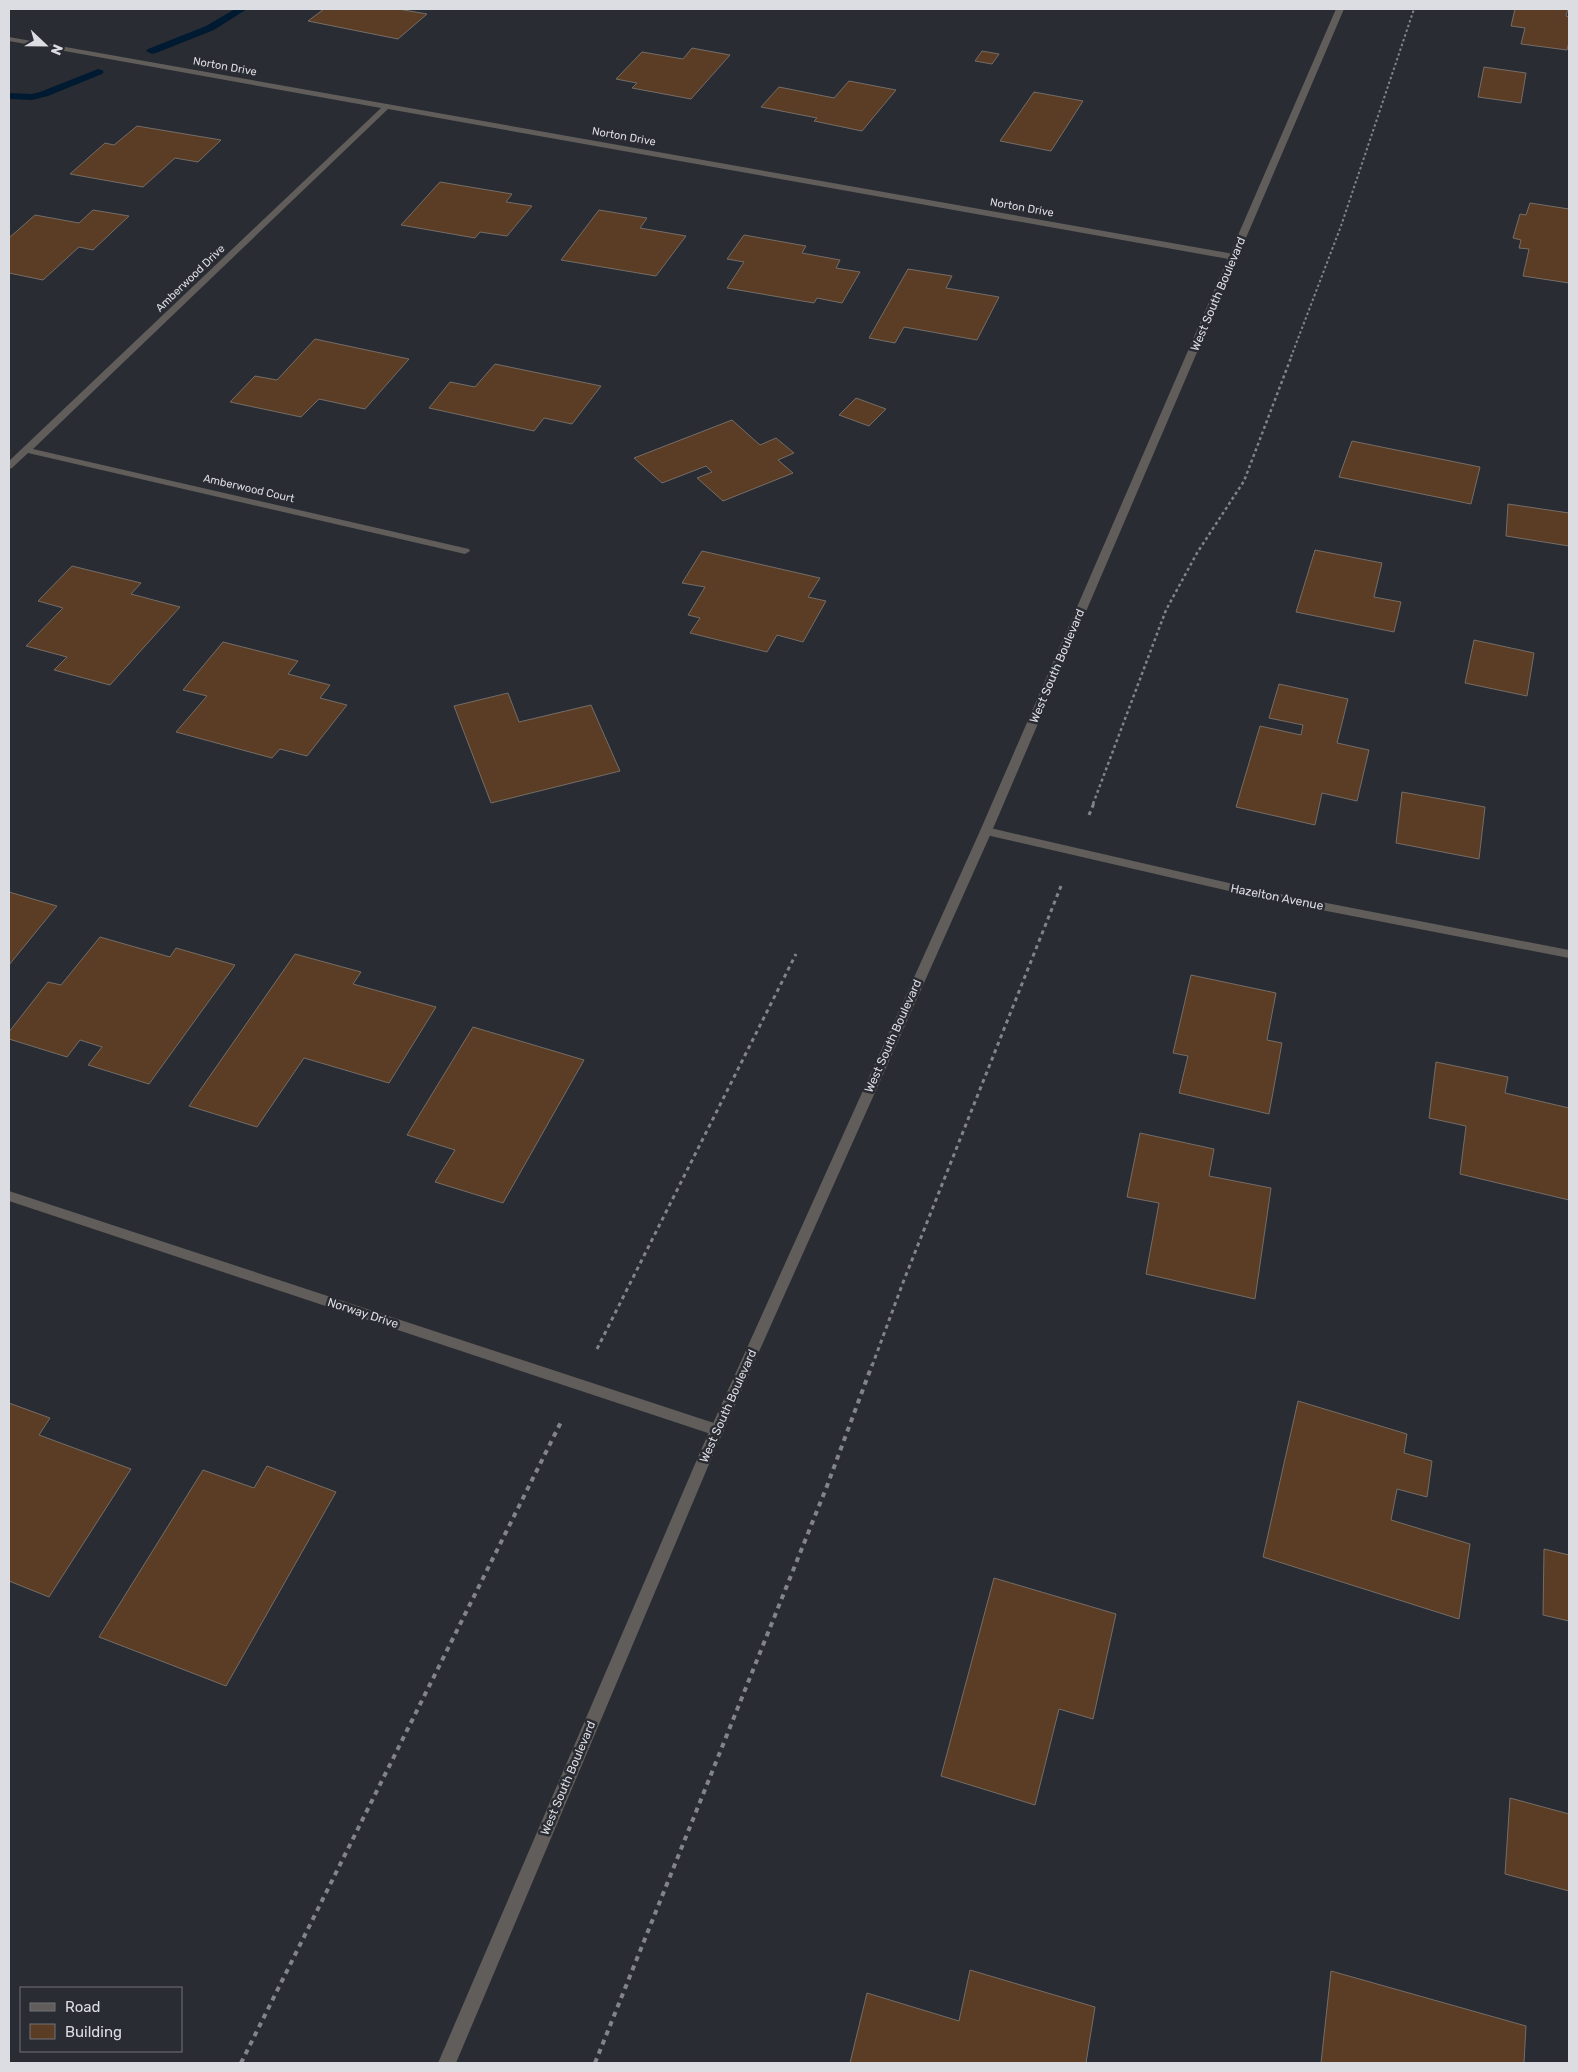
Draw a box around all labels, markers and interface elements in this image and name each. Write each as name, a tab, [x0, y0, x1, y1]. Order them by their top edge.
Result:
north arrow	[20, 20, 70, 70]
text: N	[47, 42, 66, 58]
street label: Norton Drive	[192, 54, 258, 79]
street label: Norton Drive	[591, 124, 657, 149]
street label: Norton Drive	[989, 195, 1055, 220]
street label: West South Boulevard	[1188, 235, 1248, 353]
street label: Amberwood Drive	[153, 242, 228, 315]
street label: Amberwood Court	[202, 472, 296, 505]
street label: West South Boulevard	[1027, 607, 1087, 725]
street label: Hazelton Avenue	[1229, 881, 1325, 913]
street label: West South Boulevard	[862, 977, 924, 1095]
street label: Norway Drive	[326, 1295, 401, 1331]
street label: West South Boulevard	[697, 1347, 759, 1465]
street label: West South Boulevard	[538, 1719, 598, 1837]
legend	[20, 1987, 182, 2052]
text: Road	[65, 1998, 101, 2016]
text: Building	[65, 2023, 122, 2041]

